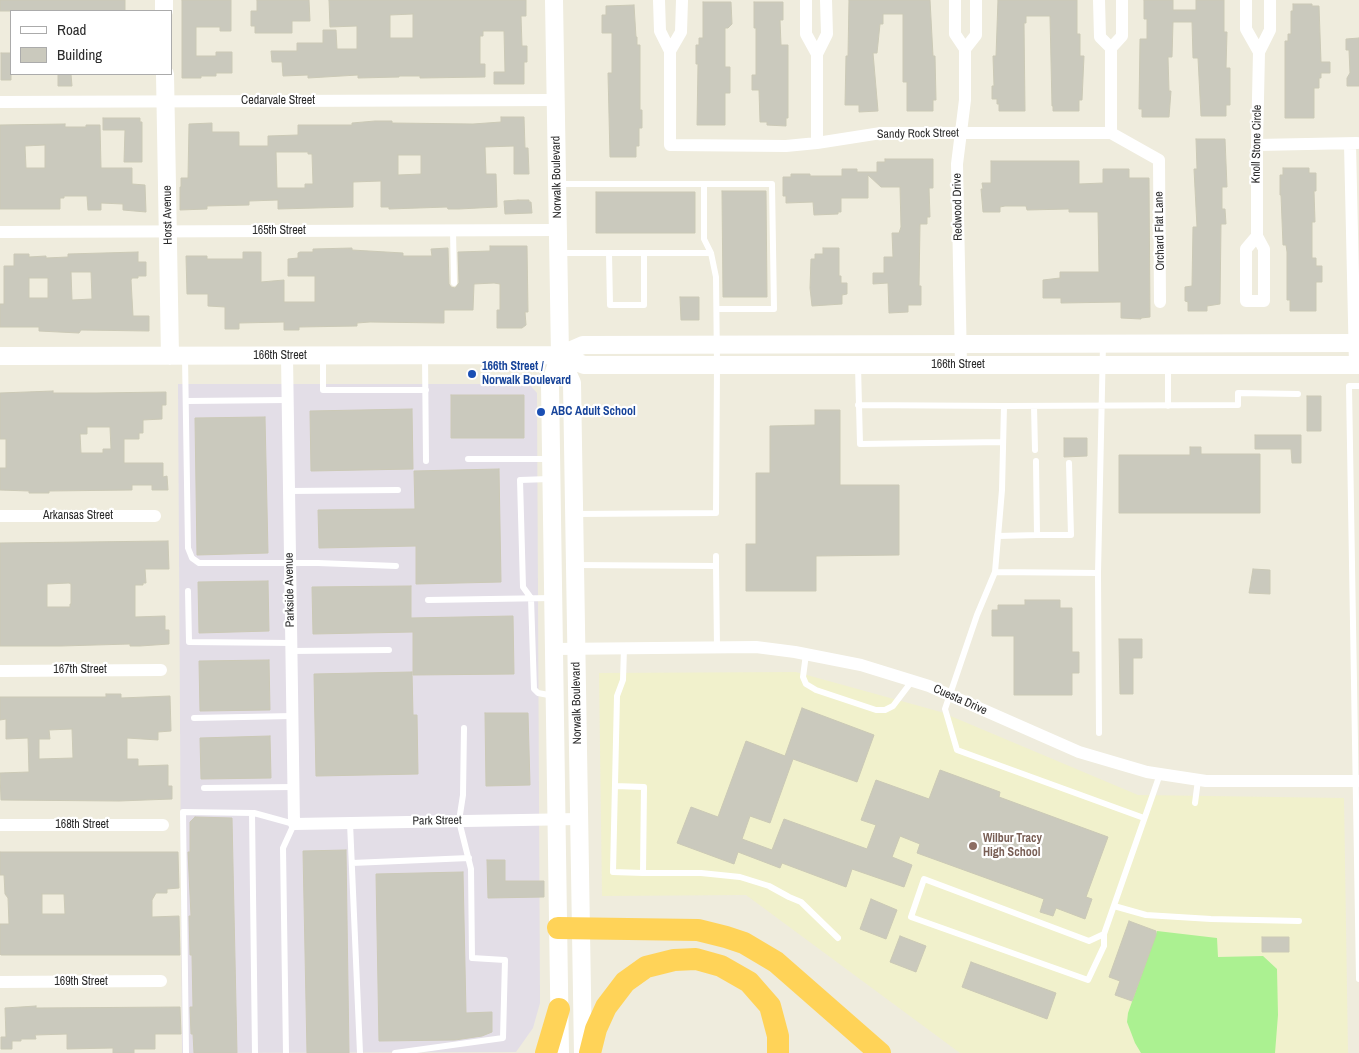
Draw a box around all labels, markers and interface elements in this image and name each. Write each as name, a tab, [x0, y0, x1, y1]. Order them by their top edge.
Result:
legend	[10, 10, 172, 75]
text: Road	[57, 19, 86, 40]
text: Building	[57, 44, 102, 65]
street label: Cedarvale Street	[241, 94, 315, 108]
street label: Knoll Stone Circle	[1249, 105, 1265, 183]
street label: Sandy Rock Street	[877, 126, 959, 142]
street label: Norwalk Boulevard	[549, 136, 565, 218]
street label: Redwood Drive	[950, 173, 966, 241]
street label: Horst Avenue	[160, 185, 176, 245]
street label: Orchard Flat Lane	[1152, 191, 1168, 271]
street label: 165th Street	[252, 224, 306, 238]
street label: 166th Street	[253, 349, 307, 363]
street label: 166th Street	[931, 358, 985, 372]
place label: 166th Street / Norwalk Boulevard	[482, 360, 571, 388]
marker: 166th Street / Norwalk Boulevard	[466, 368, 478, 380]
place label: ABC Adult School	[551, 405, 636, 419]
marker: ABC Adult School	[535, 406, 547, 418]
street label: Arkansas Street	[43, 509, 113, 523]
street label: Parkside Avenue	[282, 552, 298, 628]
street label: Norwalk Boulevard	[569, 662, 585, 744]
street label: 167th Street	[53, 663, 107, 677]
street label: Cuesta Drive	[931, 682, 989, 718]
street label: Park Street	[412, 813, 462, 829]
street label: 168th Street	[55, 818, 109, 832]
place label: Wilbur Tracy High School	[983, 832, 1042, 860]
marker: Wilbur Tracy High School	[967, 840, 979, 852]
street label: 169th Street	[54, 975, 108, 989]

